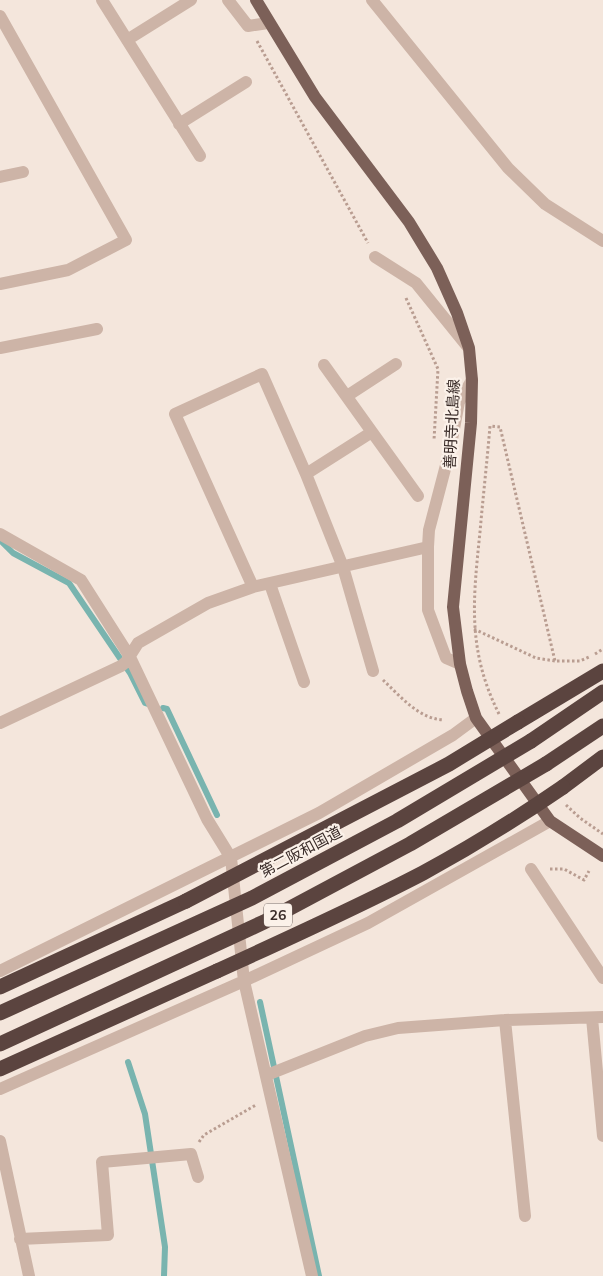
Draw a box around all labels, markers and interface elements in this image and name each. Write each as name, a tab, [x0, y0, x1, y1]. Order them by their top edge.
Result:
street label: 善明寺北島線	[440, 379, 463, 469]
street label: 第二阪和国道	[257, 822, 345, 881]
road number: 26	[264, 904, 292, 926]

